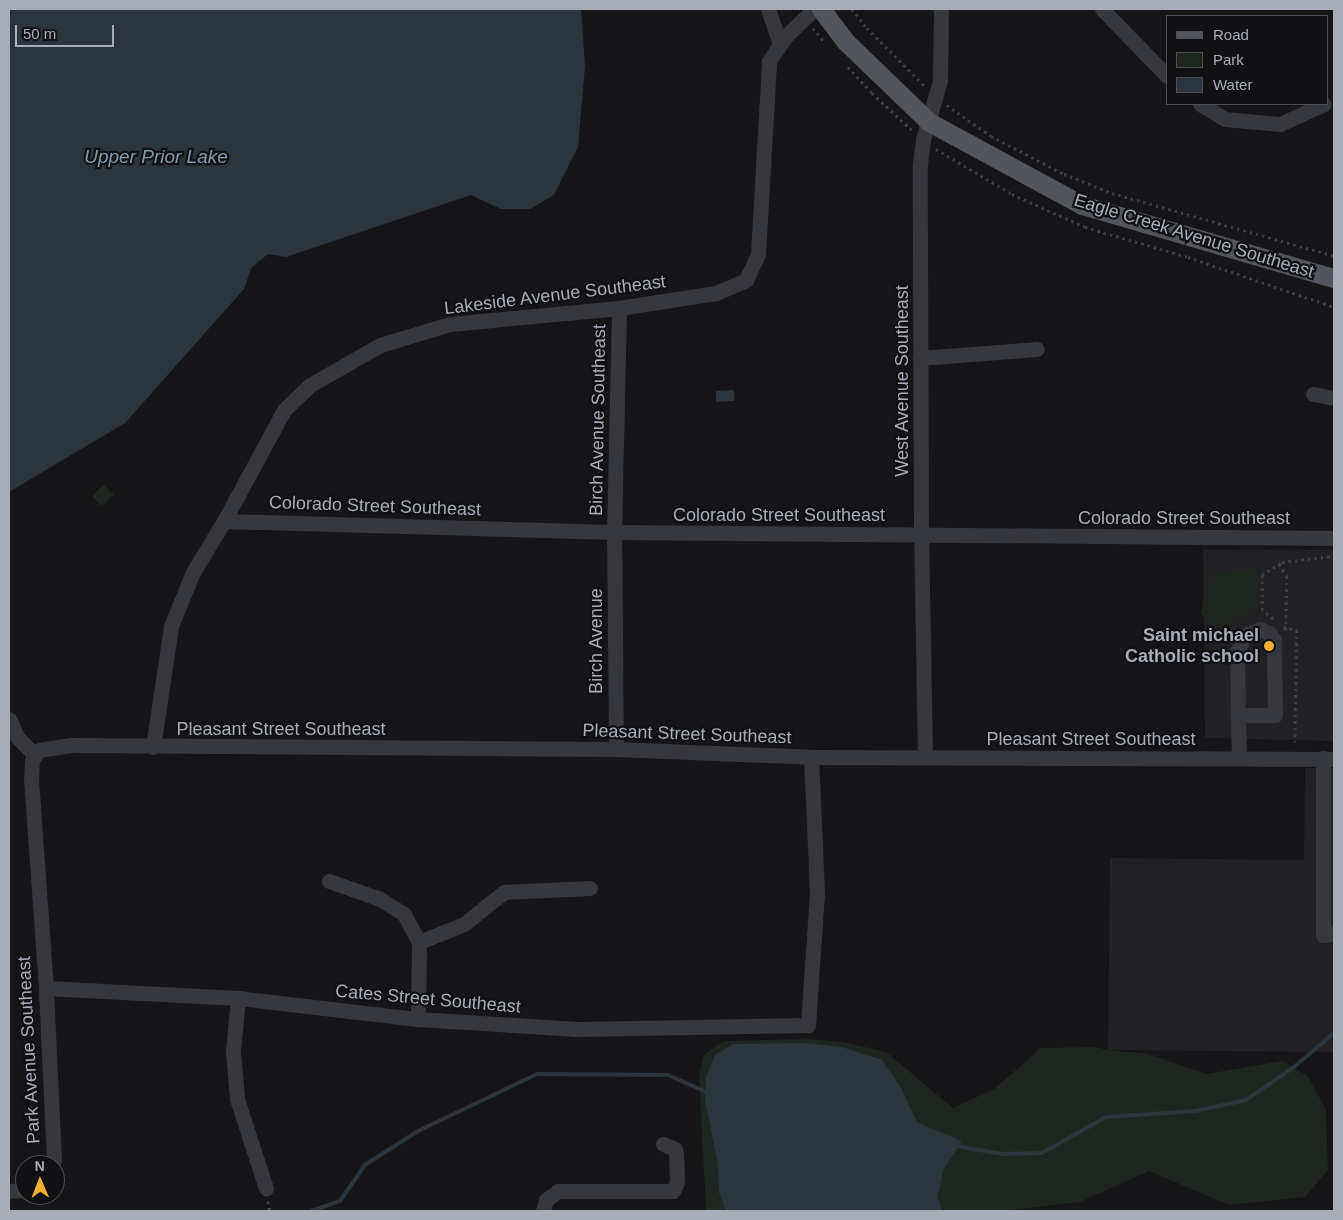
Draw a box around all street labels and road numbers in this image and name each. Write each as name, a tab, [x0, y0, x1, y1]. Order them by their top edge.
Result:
street label: Eagle Creek Avenue Southeast	[1071, 189, 1317, 283]
street label: Lakeside Avenue Southeast	[443, 271, 667, 319]
street label: West Avenue Southeast	[891, 285, 913, 477]
street label: Birch Avenue Southeast	[586, 323, 610, 517]
street label: Colorado Street Southeast	[269, 492, 481, 520]
street label: Colorado Street Southeast	[673, 504, 885, 526]
street label: Colorado Street Southeast	[1078, 507, 1290, 529]
street label: Birch Avenue	[585, 588, 607, 694]
street label: Pleasant Street Southeast	[176, 718, 386, 740]
street label: Pleasant Street Southeast	[582, 720, 792, 748]
street label: Pleasant Street Southeast	[986, 728, 1196, 750]
street label: Park Avenue Southeast	[13, 955, 45, 1145]
street label: Cates Street Southeast	[334, 980, 522, 1018]

